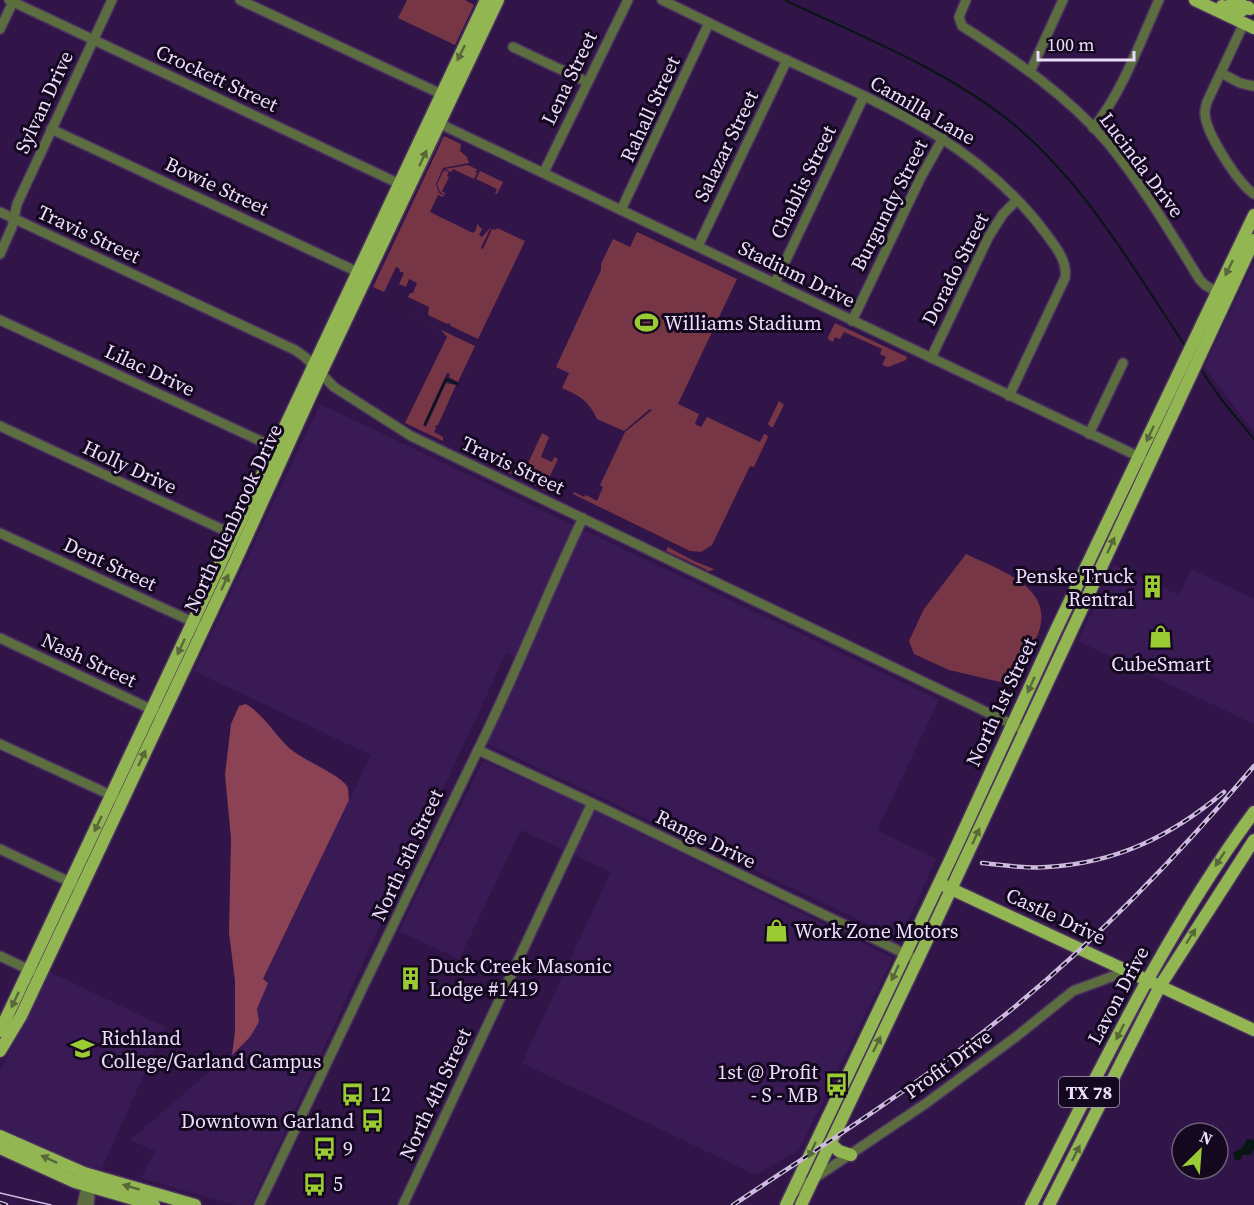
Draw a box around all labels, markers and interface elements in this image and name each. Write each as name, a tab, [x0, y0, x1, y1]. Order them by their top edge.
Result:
scale bar	[1038, 24, 1134, 62]
street label: Lena Street	[534, 26, 604, 129]
text: 100 m	[1047, 32, 1094, 57]
street label: Crockett Street	[151, 37, 283, 119]
one-way arrow	[456, 44, 466, 61]
street label: Sylvan Drive	[8, 46, 80, 158]
street label: Rahall Street	[613, 51, 687, 166]
street label: Camilla Lane	[865, 68, 981, 152]
street label: Salazar Street	[687, 85, 765, 206]
street label: Lucinda Drive	[1093, 107, 1191, 223]
street label: Chablis Street	[763, 120, 843, 243]
street label: Burgundy Street	[844, 134, 934, 276]
street label: Bowie Street	[161, 150, 274, 222]
one-way arrow	[419, 150, 428, 167]
street label: Travis Street	[33, 198, 145, 270]
street label: Dorado Street	[915, 208, 995, 330]
street label: Stadium Drive	[734, 234, 860, 314]
one-way arrow	[1224, 260, 1233, 277]
place label: Williams Stadium	[664, 309, 822, 337]
sports icon: Williams Stadium	[633, 310, 659, 336]
street label: Lilac Drive	[100, 337, 200, 403]
street label: North Glenbrook Drive	[177, 419, 289, 617]
one-way arrow	[1145, 426, 1154, 443]
street label: Travis Street	[457, 429, 569, 501]
street label: Holly Drive	[78, 433, 182, 501]
street label: Dent Street	[59, 530, 161, 598]
one-way arrow	[1106, 535, 1116, 553]
place label: Penske Truck Rentral	[1015, 562, 1134, 613]
one-way arrow	[221, 574, 230, 591]
building icon: Penske Truck Rentral	[1139, 574, 1165, 600]
shop icon: CubeSmart	[1148, 624, 1174, 650]
street label: Nash Street	[37, 626, 141, 694]
street label: North 1st Street	[959, 633, 1043, 771]
one-way arrow	[177, 639, 186, 656]
place label: CubeSmart	[1111, 650, 1211, 678]
one-way arrow	[1026, 677, 1035, 694]
one-way arrow	[137, 750, 146, 767]
street label: North 5th Street	[364, 784, 450, 925]
street label: Range Drive	[651, 803, 761, 875]
one-way arrow	[94, 815, 103, 832]
one-way arrow	[971, 827, 980, 844]
one-way arrow	[1214, 851, 1226, 867]
street label: Castle Drive	[1002, 881, 1110, 951]
place label: Work Zone Motors	[794, 917, 958, 945]
shop icon: Work Zone Motors	[763, 918, 789, 944]
one-way arrow	[1185, 928, 1196, 945]
street label: Lavon Drive	[1080, 941, 1156, 1049]
place label: Duck Creek Masonic Lodge #1419	[429, 952, 612, 1003]
building icon: Duck Creek Masonic Lodge #1419	[398, 965, 424, 991]
one-way arrow	[891, 965, 900, 982]
one-way arrow	[11, 992, 20, 1009]
street label: North 4th Street	[392, 1023, 478, 1164]
street label: Profit Drive	[898, 1023, 998, 1105]
one-way arrow	[1115, 1023, 1124, 1040]
place label: Richland College/Garland Campus	[101, 1024, 321, 1075]
school or university icon: Richland College/Garland Campus	[70, 1036, 96, 1062]
one-way arrow	[872, 1036, 882, 1053]
place label: 1st @ Profit - S - MB	[717, 1058, 818, 1109]
bus stop icon: 1st @ Profit - S - MB	[823, 1071, 849, 1097]
road number: TX 78	[1059, 1077, 1119, 1107]
place label: 12	[371, 1080, 391, 1108]
bus stop icon: 12	[340, 1081, 366, 1107]
place label: Downtown Garland	[181, 1107, 355, 1135]
bus stop icon: Downtown Garland	[359, 1108, 385, 1134]
north arrow	[1170, 1121, 1230, 1181]
text: N	[1196, 1125, 1217, 1150]
place label: 9	[343, 1135, 353, 1163]
bus stop icon: 9	[312, 1136, 338, 1162]
one-way arrow	[807, 1141, 816, 1158]
one-way arrow	[1071, 1144, 1080, 1161]
one-way arrow	[41, 1155, 58, 1164]
place label: 5	[333, 1170, 343, 1198]
bus stop icon: 5	[302, 1171, 328, 1197]
one-way arrow	[121, 1182, 139, 1191]

